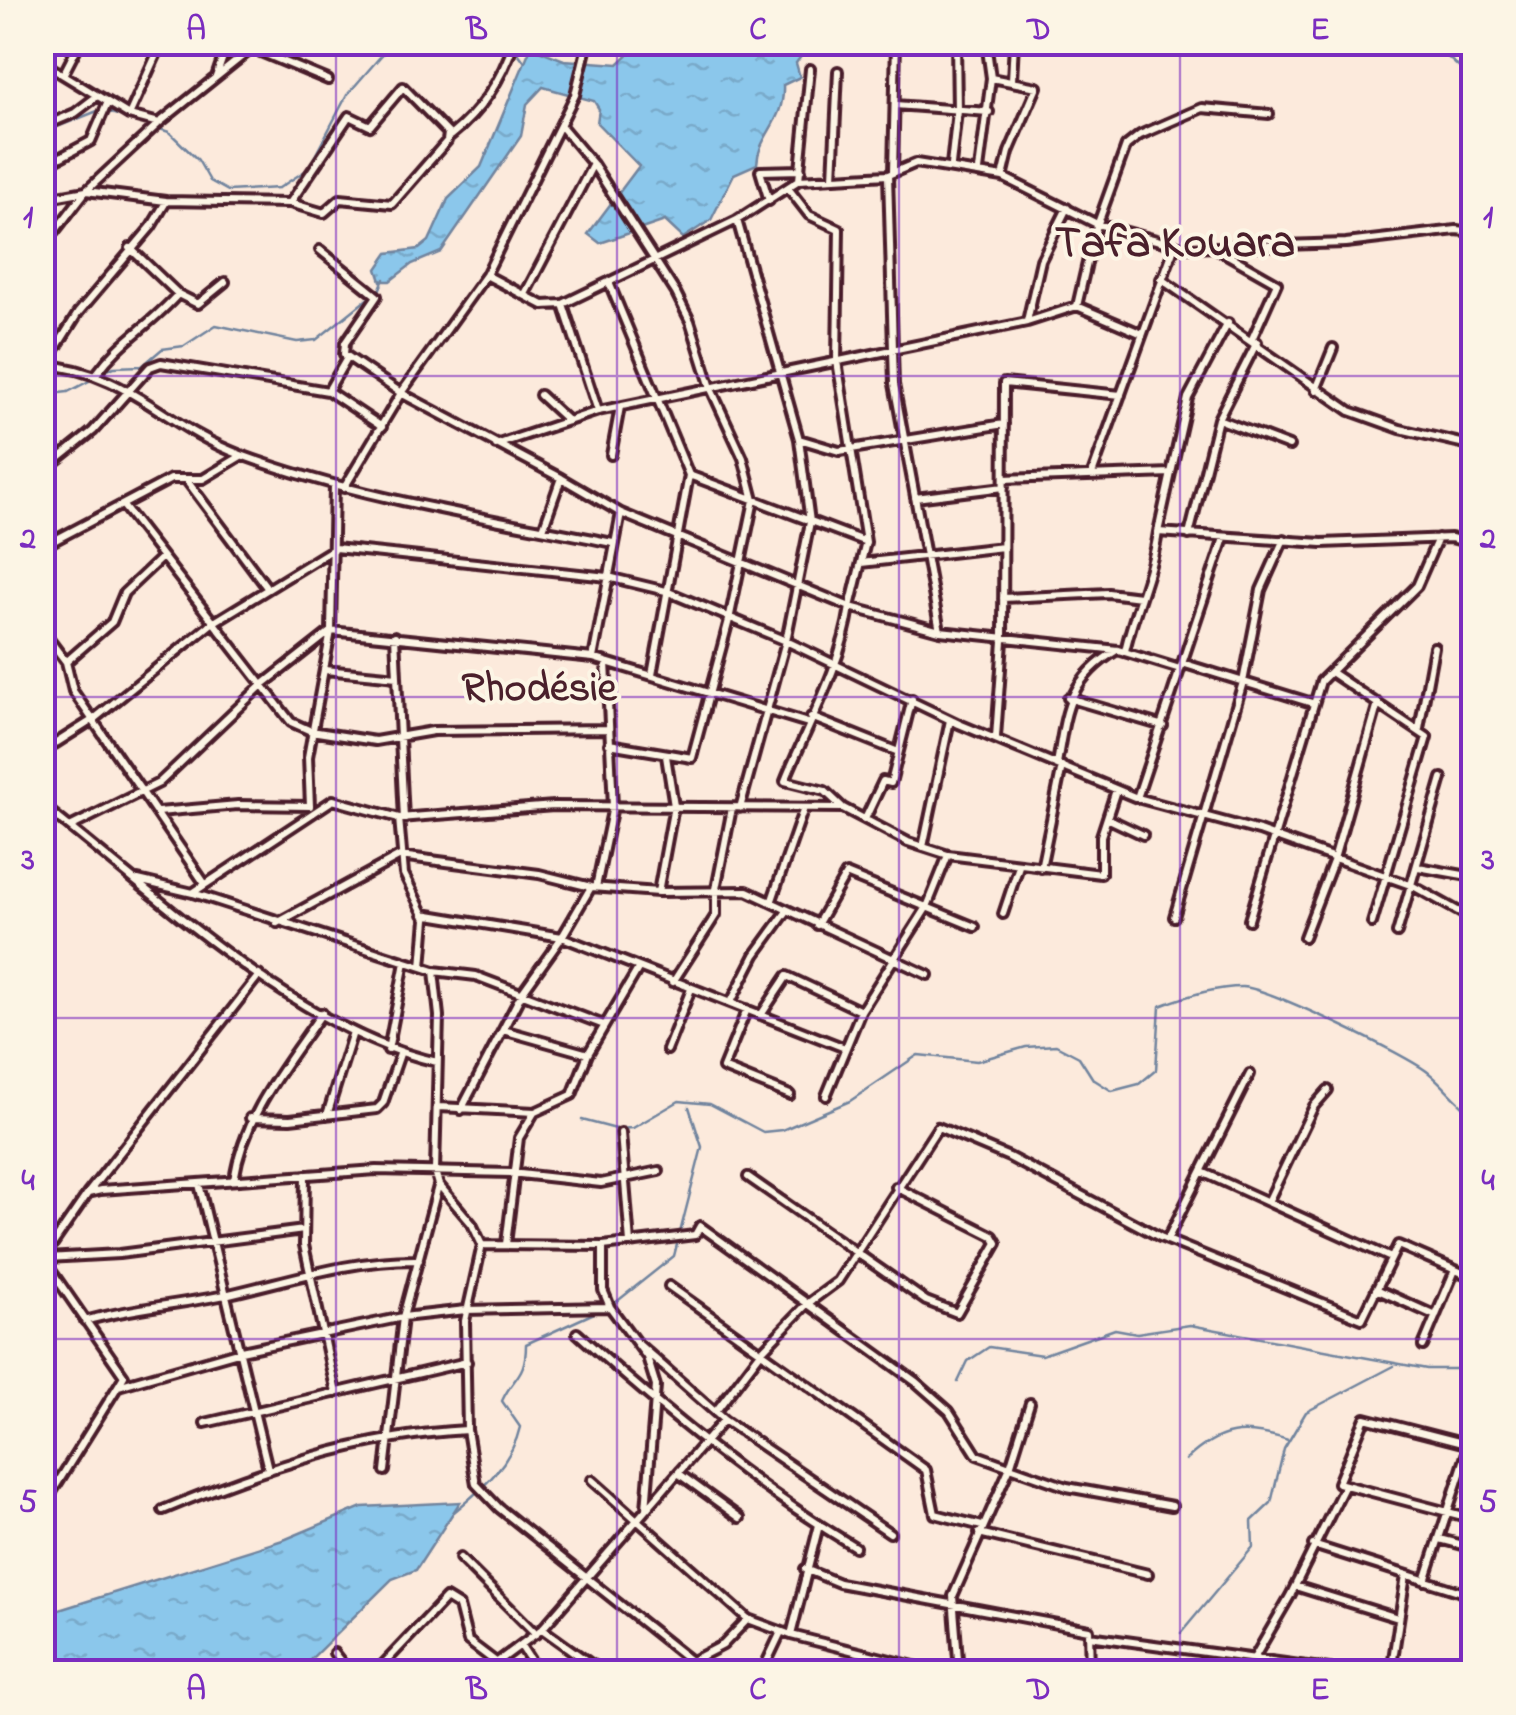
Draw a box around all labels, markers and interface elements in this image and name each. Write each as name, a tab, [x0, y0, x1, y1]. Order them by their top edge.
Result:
text: A	[186, 8, 206, 55]
text: B	[464, 8, 488, 55]
text: C	[749, 8, 767, 55]
text: D	[1025, 8, 1051, 55]
text: E	[1310, 8, 1330, 55]
text: 1	[23, 196, 33, 243]
text: 1	[1483, 196, 1493, 243]
district label: Tafa Kouara	[1055, 212, 1295, 278]
text: 2	[19, 517, 36, 564]
text: 2	[1479, 517, 1496, 564]
district label: Rhodésie	[461, 659, 618, 720]
text: 3	[20, 838, 35, 885]
text: 3	[1480, 838, 1495, 885]
text: 4	[21, 1159, 35, 1206]
text: 4	[1481, 1159, 1495, 1206]
text: 5	[19, 1480, 37, 1527]
text: 5	[1479, 1480, 1497, 1527]
text: A	[186, 1668, 206, 1715]
text: B	[464, 1668, 488, 1715]
text: C	[749, 1668, 767, 1715]
text: D	[1025, 1668, 1051, 1715]
text: E	[1310, 1668, 1330, 1715]

